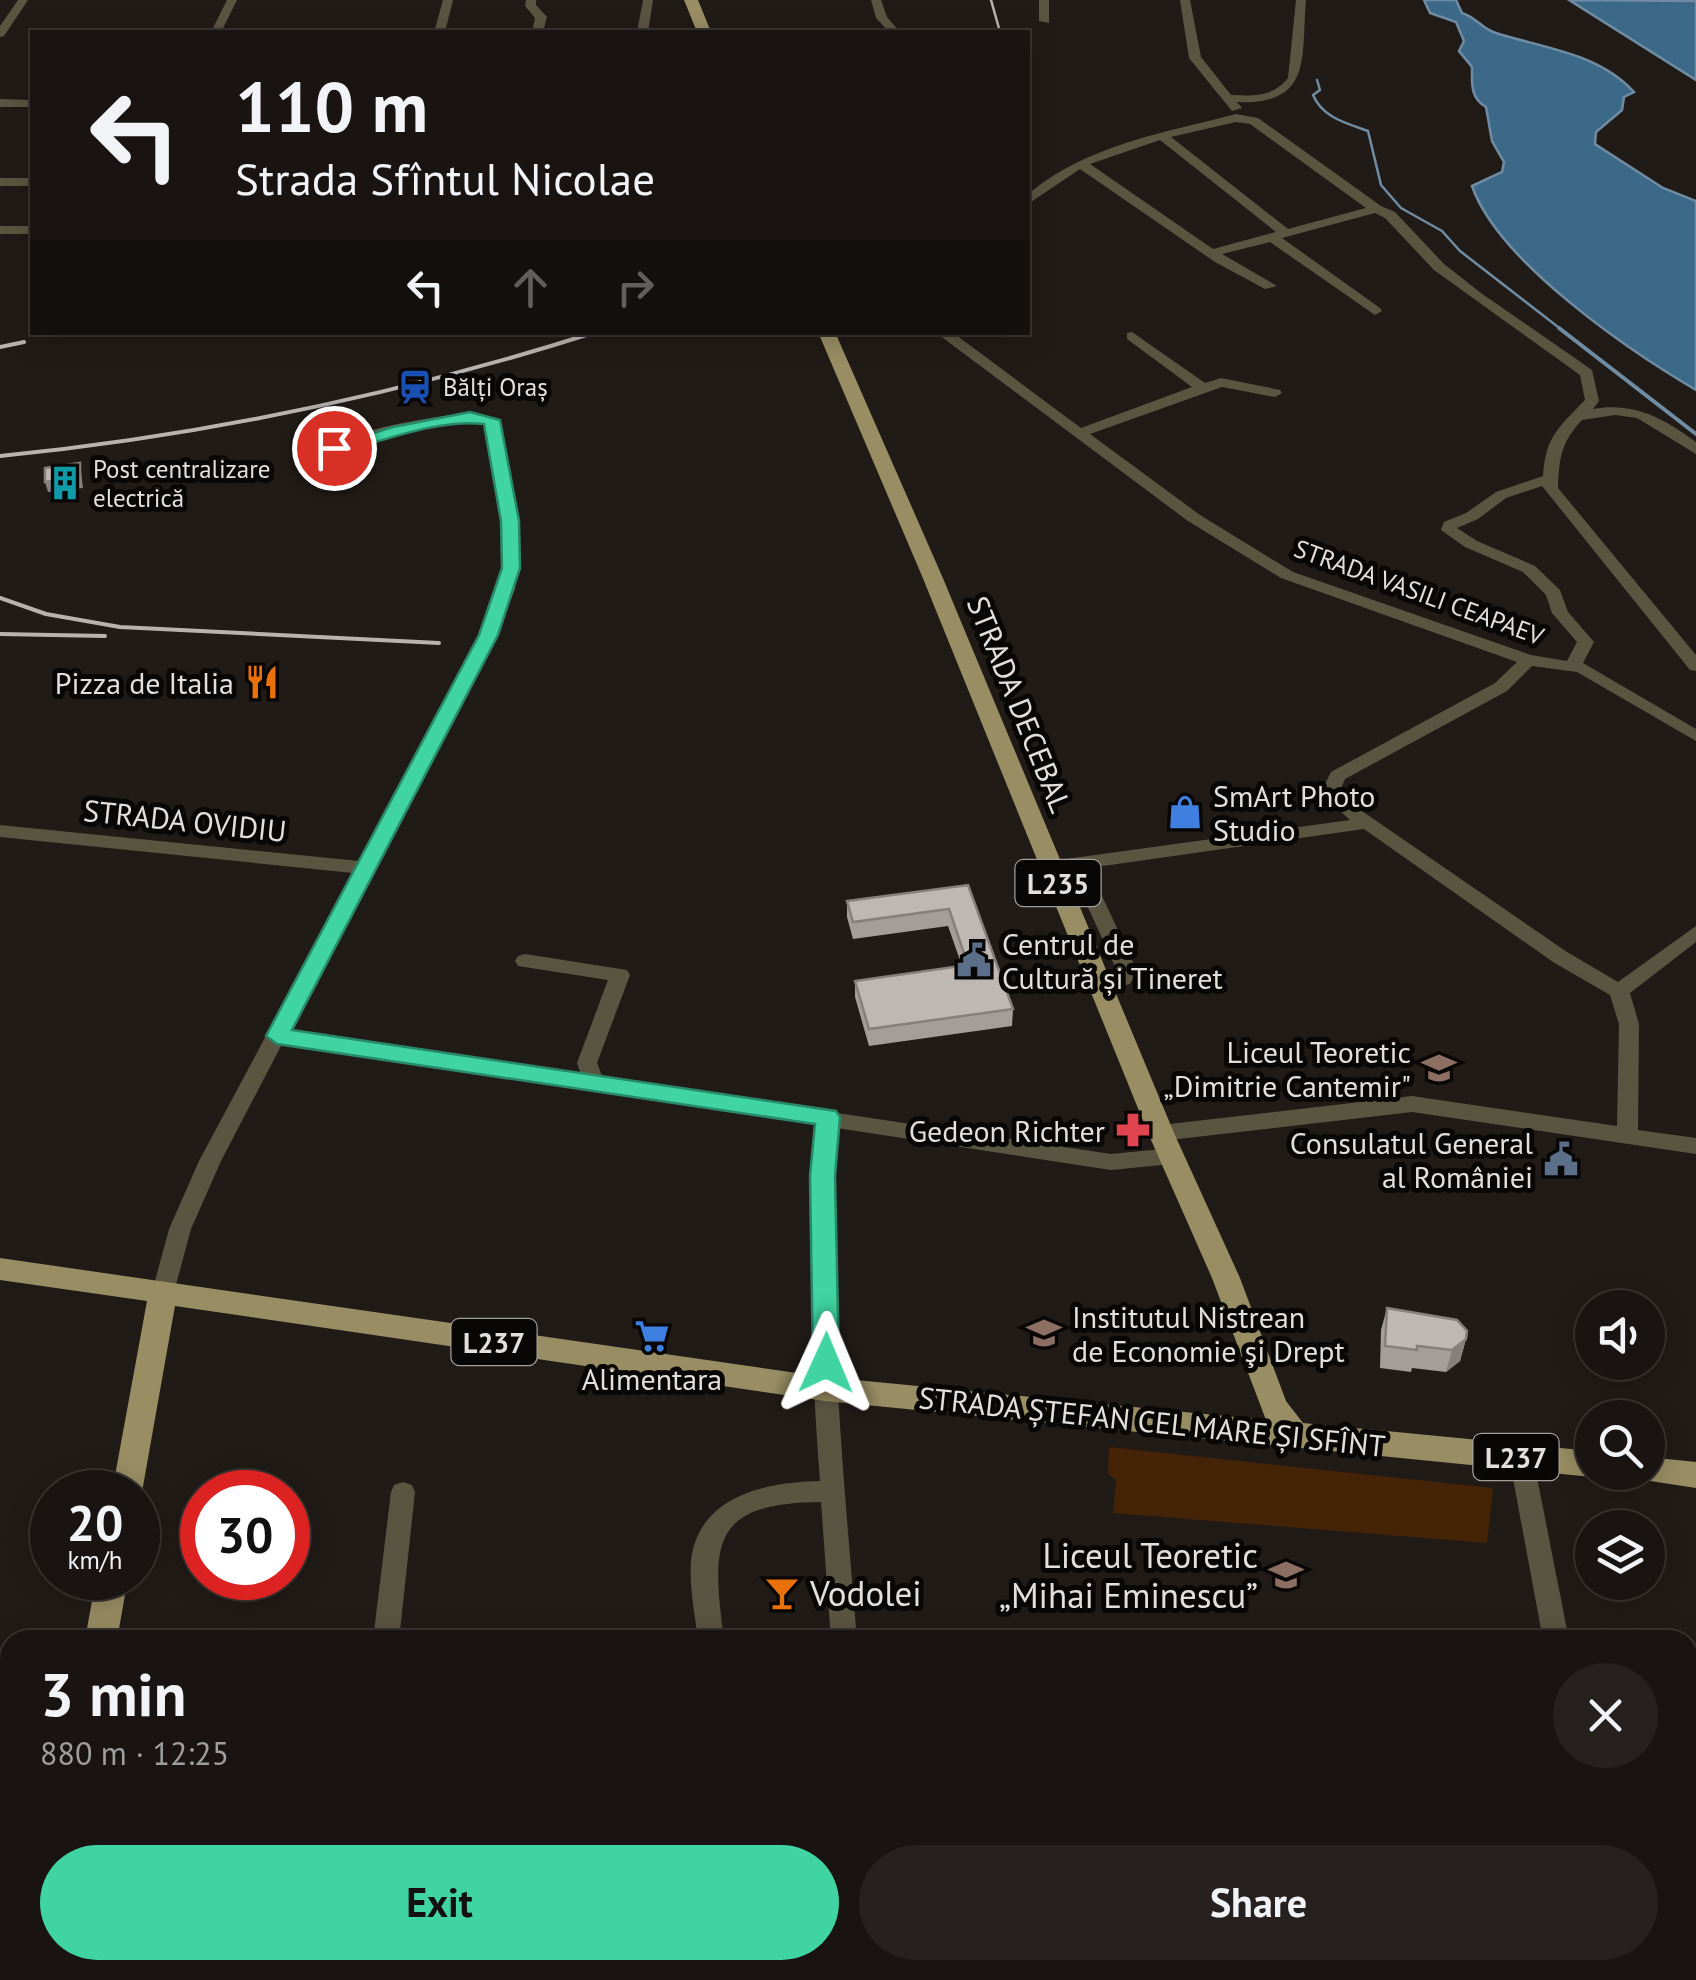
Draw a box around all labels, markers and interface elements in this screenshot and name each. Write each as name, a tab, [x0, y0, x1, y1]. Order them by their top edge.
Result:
text: 110 m	[235, 61, 428, 151]
icon: left	[70, 70, 200, 200]
text: Strada Sfîntul Nicolae	[235, 149, 655, 207]
icon: left	[398, 260, 453, 315]
icon: ahead	[503, 260, 558, 315]
icon: right	[608, 260, 663, 315]
station icon: Bălți Oraș	[396, 368, 434, 406]
place label: Bălți Oraș	[443, 371, 548, 403]
pin	[292, 406, 377, 491]
icon: arrive	[307, 421, 362, 476]
place label: Post centralizare electrică	[93, 453, 270, 514]
building icon: Post centralizare electrică	[46, 464, 84, 502]
street label: STRADA VASILI CEAPAEV	[1290, 532, 1549, 652]
street label: STRADA DECEBAL	[959, 590, 1081, 818]
place label: Pizza de Italia	[55, 663, 234, 702]
restaurant icon: Pizza de Italia	[243, 663, 281, 701]
place label: SmArt Photo Studio	[1213, 776, 1375, 849]
street label: STRADA OVIDIU	[82, 790, 288, 850]
shop icon: SmArt Photo Studio	[1166, 793, 1204, 831]
road number: L235	[1016, 860, 1100, 906]
place label: Centrul de Cultură și Tineret	[1002, 924, 1223, 997]
public building icon: Centrul de Cultură și Tineret	[955, 941, 993, 979]
place label: Liceul Teoretic „Dimitrie Cantemir"	[1163, 1032, 1411, 1105]
school or university icon: Liceul Teoretic „Dimitrie Cantemir"	[1420, 1049, 1458, 1087]
place label: Gedeon Richter	[909, 1111, 1105, 1150]
pharmacy icon: Gedeon Richter	[1114, 1111, 1152, 1149]
place label: Consulatul General al României	[1290, 1123, 1533, 1196]
public building icon: Consulatul General al României	[1542, 1140, 1580, 1178]
map controls	[1575, 1290, 1665, 1600]
button: sound	[1575, 1290, 1665, 1380]
place label: Institutul Nistrean de Economie şi Drept	[1072, 1297, 1345, 1370]
position arrow	[774, 1311, 878, 1415]
school or university icon: Institutul Nistrean de Economie şi Drept	[1025, 1314, 1063, 1352]
supermarket icon: Alimentara	[633, 1317, 671, 1355]
road number: L237	[452, 1319, 536, 1365]
place label: Alimentara	[582, 1359, 722, 1398]
street label: STRADA ȘTEFAN CEL MARE ȘI SFÎNT	[917, 1377, 1387, 1465]
button: search	[1575, 1400, 1665, 1490]
road number: L237	[1474, 1434, 1558, 1480]
speed limit sign: 30	[180, 1470, 310, 1600]
text: 20	[67, 1490, 123, 1555]
button: layers	[1575, 1510, 1665, 1600]
place label: Liceul Teoretic „Mihai Eminescu”	[999, 1532, 1258, 1618]
text: km/h	[68, 1544, 122, 1576]
school or university icon: Liceul Teoretic „Mihai Eminescu”	[1267, 1556, 1305, 1594]
place label: Vodolei	[809, 1570, 922, 1616]
bar icon: Vodolei	[763, 1574, 801, 1612]
text: 3 min	[40, 1655, 186, 1733]
button: close	[1553, 1663, 1658, 1768]
text: 880 m · 12:25	[40, 1732, 229, 1774]
button: Exit	[40, 1845, 839, 1960]
button: Share	[859, 1845, 1658, 1960]

